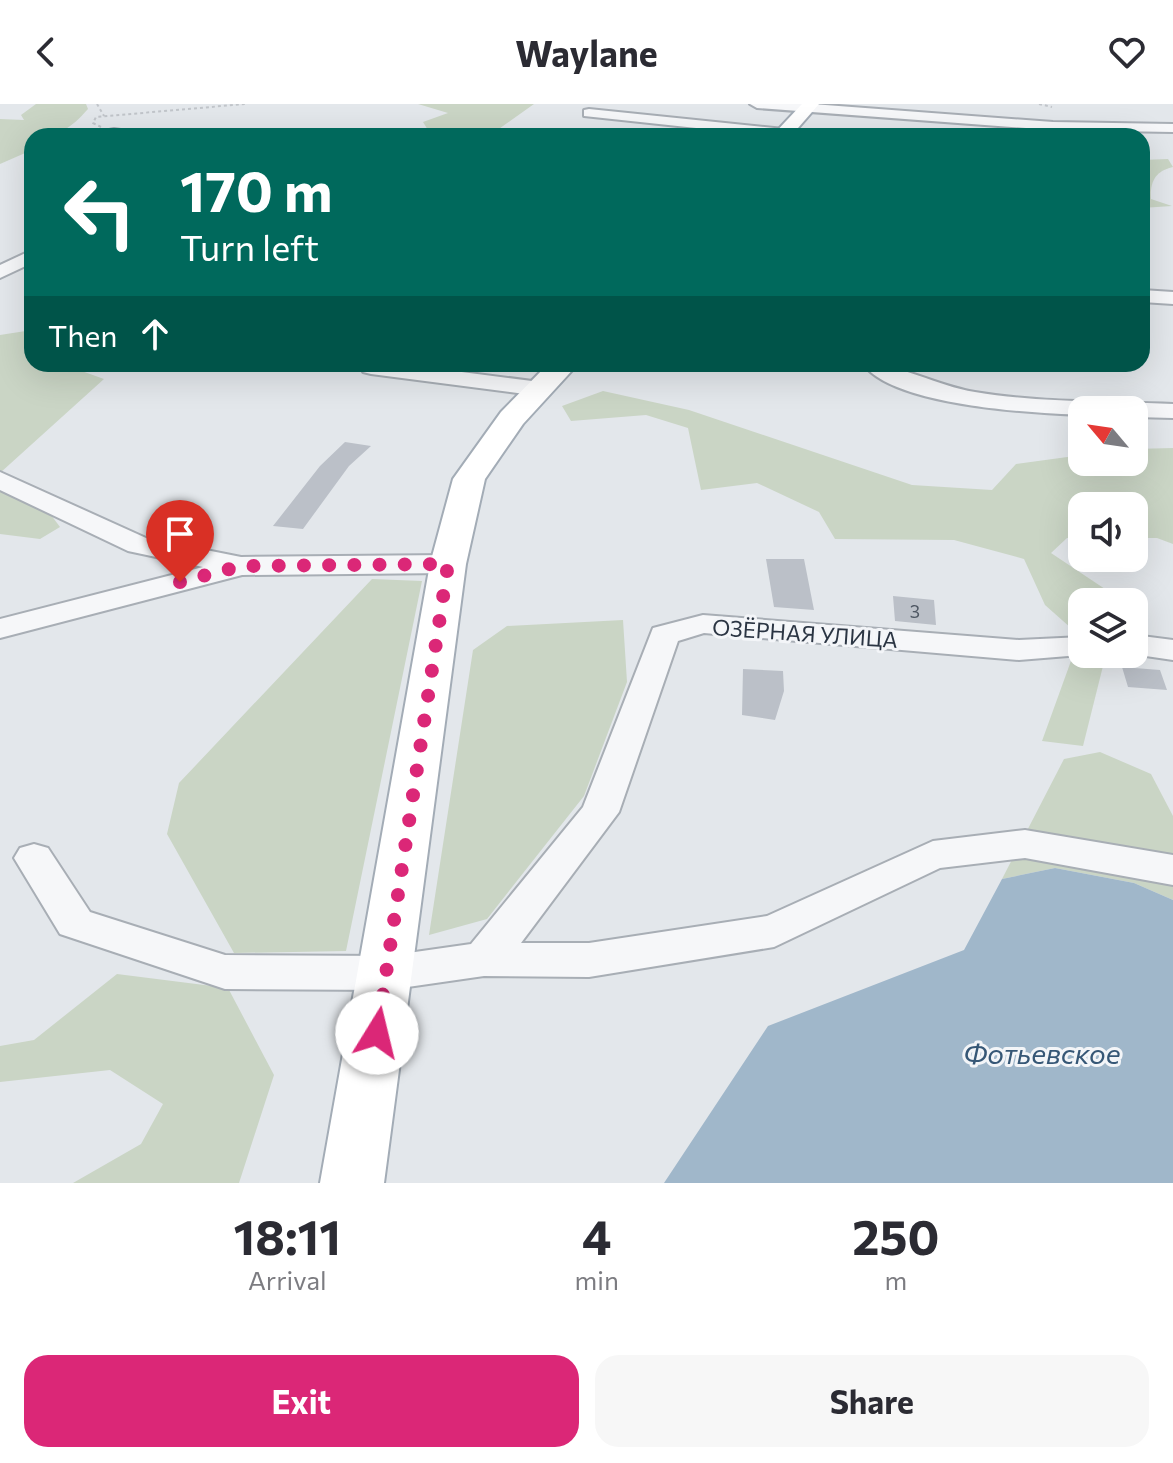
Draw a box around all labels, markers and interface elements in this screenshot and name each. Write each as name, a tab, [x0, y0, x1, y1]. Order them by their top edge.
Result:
icon: back	[24, 30, 68, 74]
text: Waylane	[515, 30, 658, 74]
icon: heart	[1105, 30, 1149, 74]
text: 170 m	[180, 155, 333, 224]
icon: left	[48, 160, 152, 264]
text: Turn left	[180, 224, 319, 268]
icon: ahead	[133, 312, 177, 356]
text: Then	[48, 316, 117, 353]
north arrow	[1068, 396, 1148, 476]
map controls	[1068, 396, 1148, 668]
button: sound	[1068, 492, 1148, 572]
pin	[146, 500, 214, 582]
icon: arrive	[158, 512, 202, 556]
button: layers	[1068, 588, 1148, 668]
house number: 3	[910, 600, 920, 622]
street label: ОЗЁРНАЯ УЛИЦА	[711, 613, 899, 653]
position arrow	[335, 991, 419, 1075]
water label: Фотьевское	[963, 1036, 1121, 1070]
text: 18:11	[233, 1206, 341, 1265]
text: 4	[582, 1206, 611, 1265]
text: 250	[852, 1206, 939, 1265]
text: Arrival	[248, 1264, 327, 1295]
text: min	[575, 1264, 619, 1295]
text: m	[885, 1264, 907, 1295]
button: Exit	[24, 1355, 579, 1447]
button: Share	[595, 1355, 1149, 1447]

